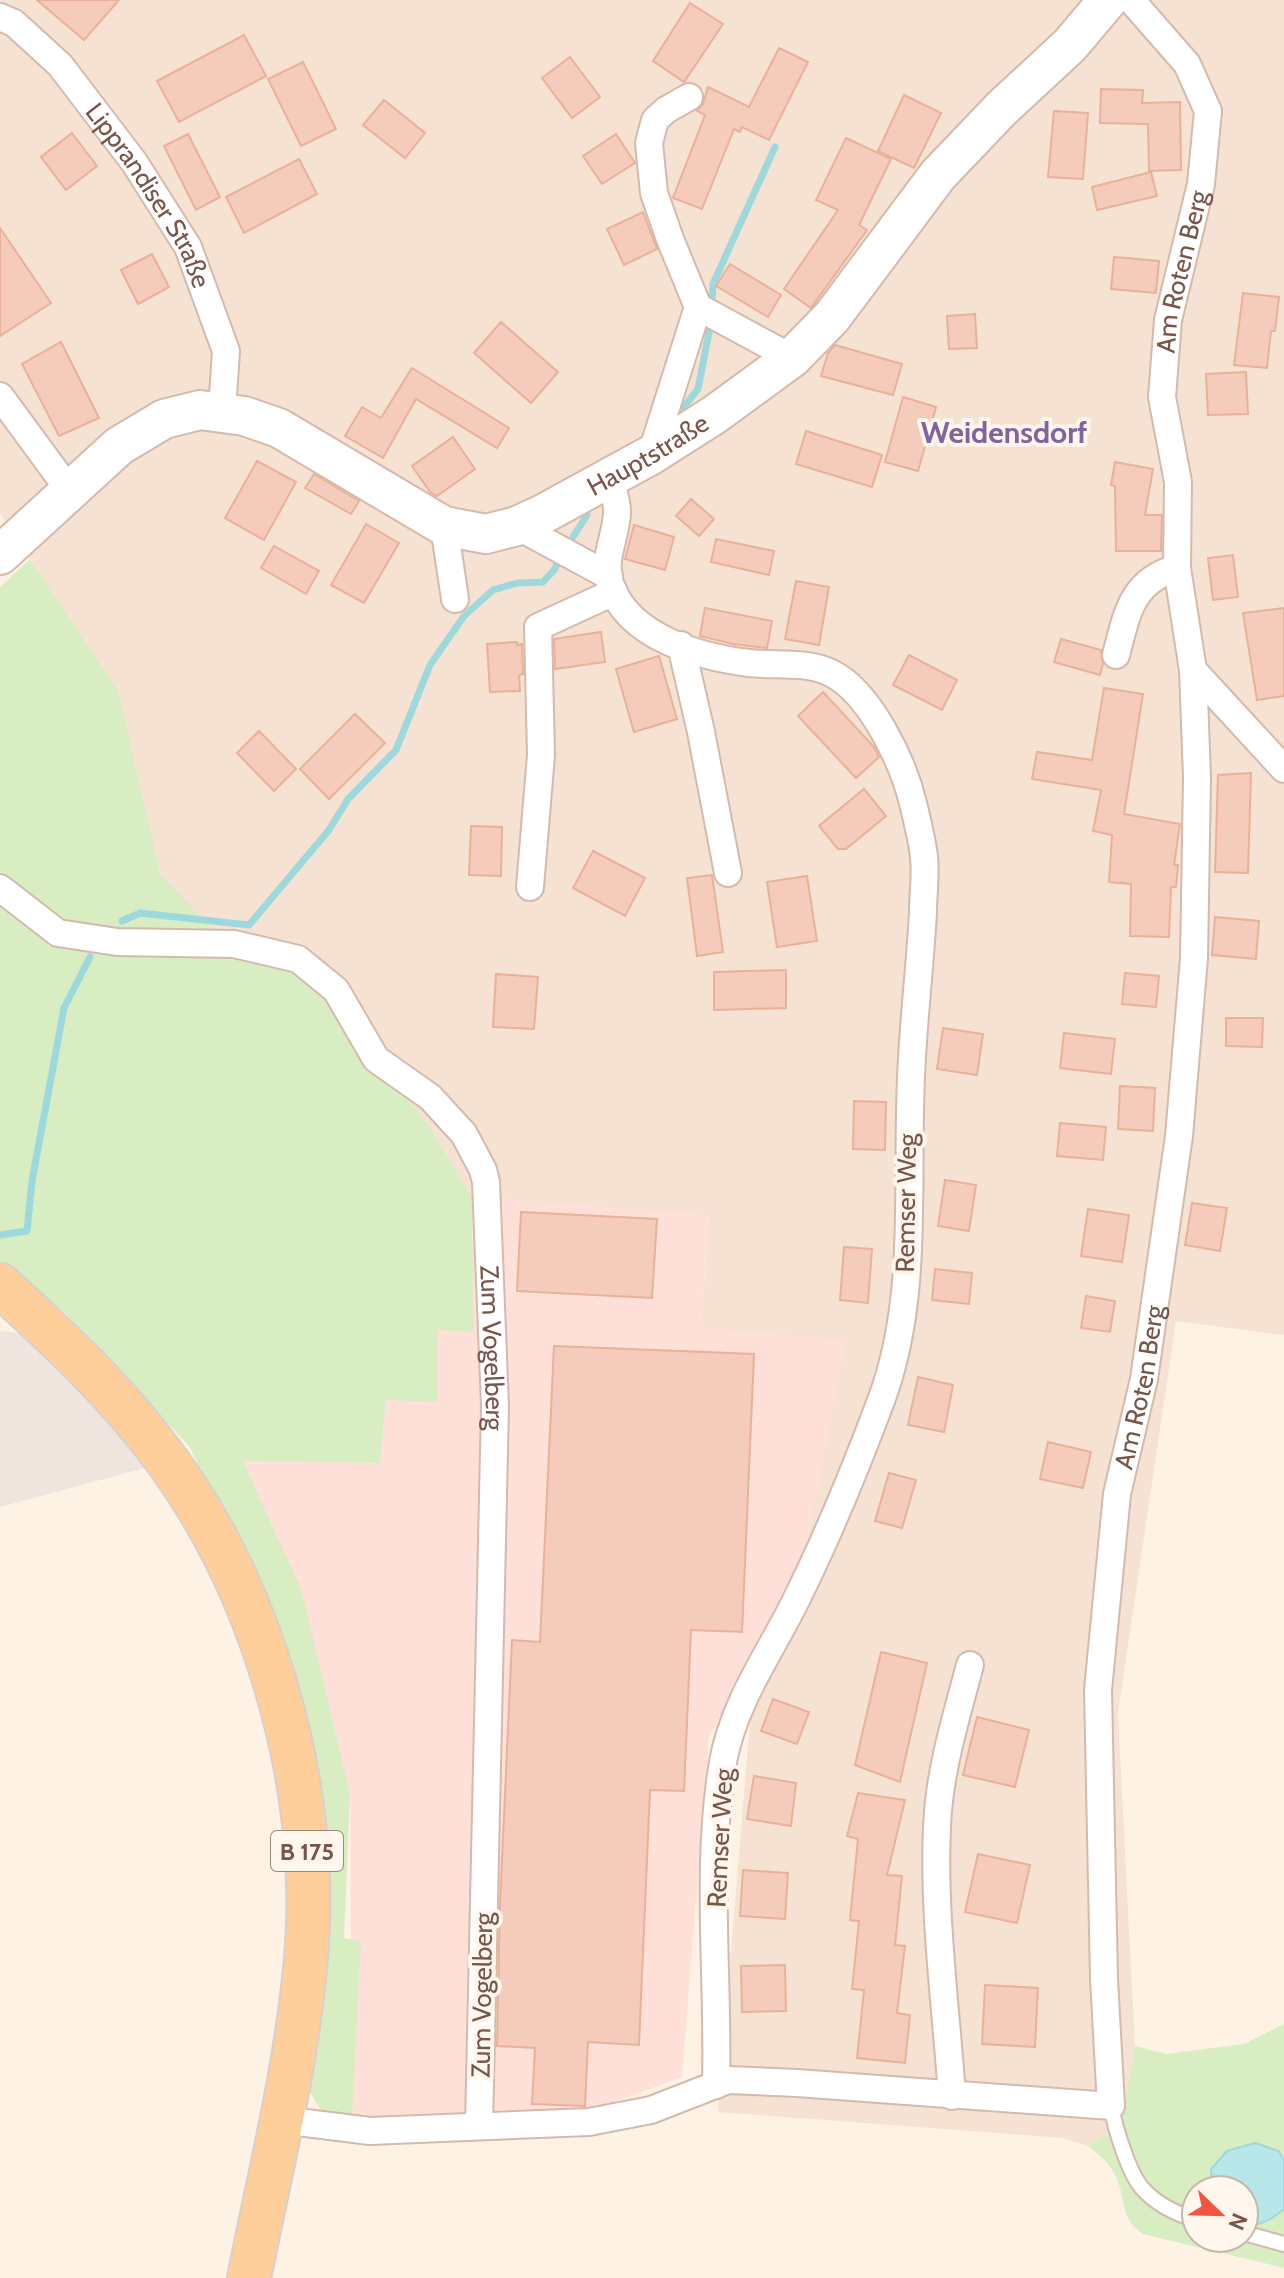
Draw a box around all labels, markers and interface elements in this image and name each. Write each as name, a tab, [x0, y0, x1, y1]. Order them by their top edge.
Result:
street label: Lipprandiser Straße	[79, 97, 218, 292]
street label: Am Roten Berg	[1149, 186, 1215, 354]
street label: Hauptstraße	[581, 407, 714, 503]
district label: Weidensdorf	[921, 414, 1087, 451]
street label: Remser Weg	[889, 1132, 923, 1273]
street label: Zum Vogelberg	[473, 1265, 511, 1432]
street label: Am Roten Berg	[1107, 1302, 1171, 1472]
street label: Remser Weg	[700, 1767, 740, 1908]
road number: B 175	[271, 1831, 343, 1871]
street label: Zum Vogelberg	[465, 1911, 499, 2078]
north arrow	[1180, 2174, 1260, 2254]
text: N	[1222, 2209, 1253, 2234]

